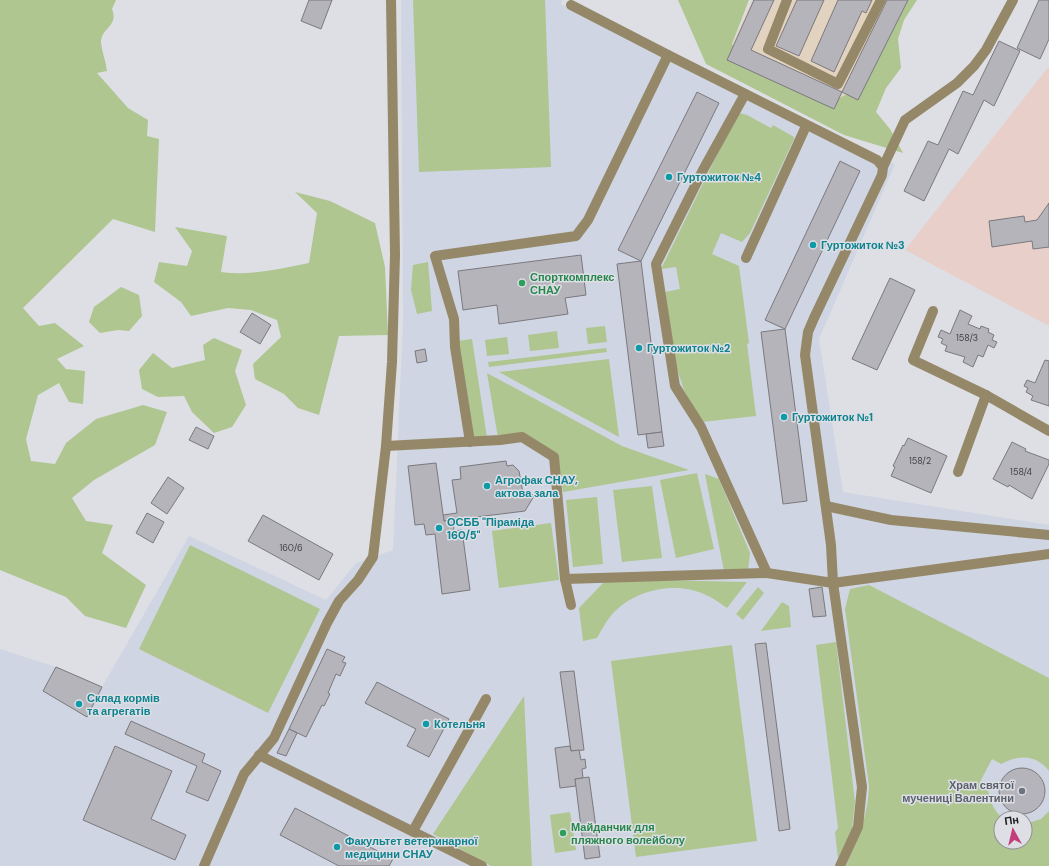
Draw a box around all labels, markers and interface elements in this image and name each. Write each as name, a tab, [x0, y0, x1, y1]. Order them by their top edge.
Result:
place label: Гуртожиток №4	[677, 170, 761, 184]
marker: Гуртожиток №4	[664, 172, 674, 182]
place label: Гуртожиток №3	[821, 238, 905, 252]
marker: Гуртожиток №3	[808, 240, 818, 250]
place label: Спорткомплекс СНАУ	[530, 270, 614, 297]
marker: Спорткомплекс СНАУ	[517, 278, 527, 288]
house number: 158/3	[956, 332, 978, 344]
place label: Гуртожиток №2	[647, 341, 730, 355]
marker: Гуртожиток №2	[634, 343, 644, 353]
place label: Гуртожиток №1	[792, 410, 873, 424]
marker: Гуртожиток №1	[779, 412, 789, 422]
house number: 158/2	[909, 455, 931, 467]
house number: 158/4	[1010, 466, 1032, 478]
place label: Агрофак СНАУ, актова зала	[495, 473, 578, 500]
marker: Агрофак СНАУ, актова зала	[482, 481, 492, 491]
place label: ОСББ "Піраміда 160/5"	[447, 515, 535, 542]
marker: ОСББ "Піраміда 160/5"	[434, 523, 444, 533]
house number: 160/6	[279, 542, 303, 554]
place label: Склад кормів та агрегатів	[87, 691, 160, 718]
marker: Склад кормів та агрегатів	[74, 699, 84, 709]
place label: Котельня	[434, 717, 485, 731]
marker: Котельня	[421, 719, 431, 729]
place label: Храм святої мучениці Валентини	[902, 778, 1015, 805]
marker: Храм святої мучениці Валентини	[1017, 786, 1027, 796]
north arrow	[993, 810, 1033, 850]
text: Пн	[1003, 812, 1020, 828]
place label: Майданчик для пляжного волейболу	[571, 820, 686, 847]
marker: Майданчик для пляжного волейболу	[558, 828, 568, 838]
place label: Факультет ветеринарної медицини СНАУ	[345, 834, 479, 861]
marker: Факультет ветеринарної медицини СНАУ	[332, 842, 342, 852]

